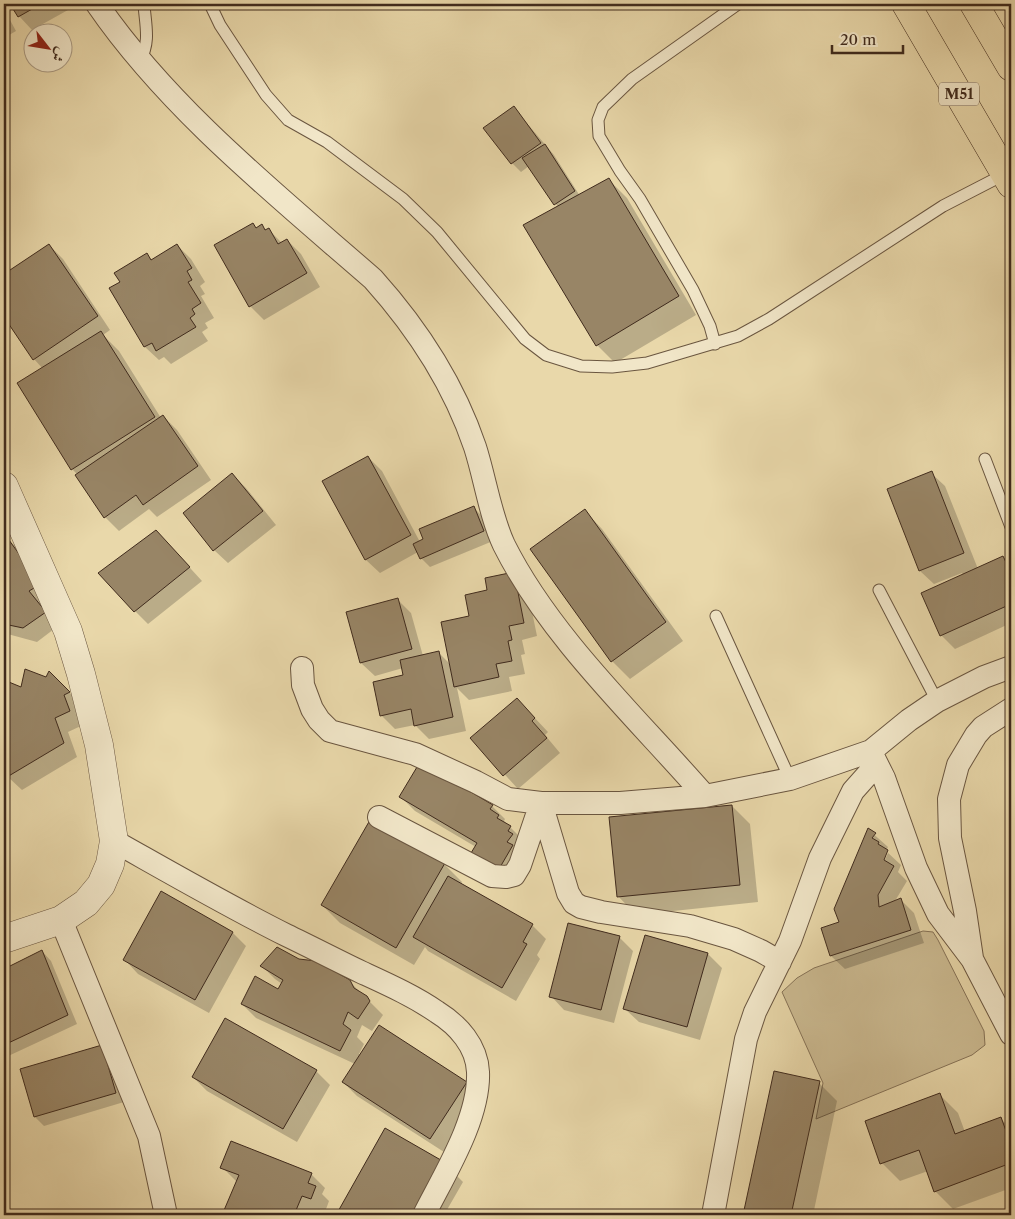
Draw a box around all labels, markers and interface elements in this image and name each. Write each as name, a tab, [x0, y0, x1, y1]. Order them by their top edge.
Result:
north arrow	[22, 22, 72, 72]
scale bar	[832, 22, 904, 54]
text: 20 m	[840, 30, 876, 49]
text: ش	[48, 44, 70, 65]
road number: M51	[939, 82, 979, 106]

